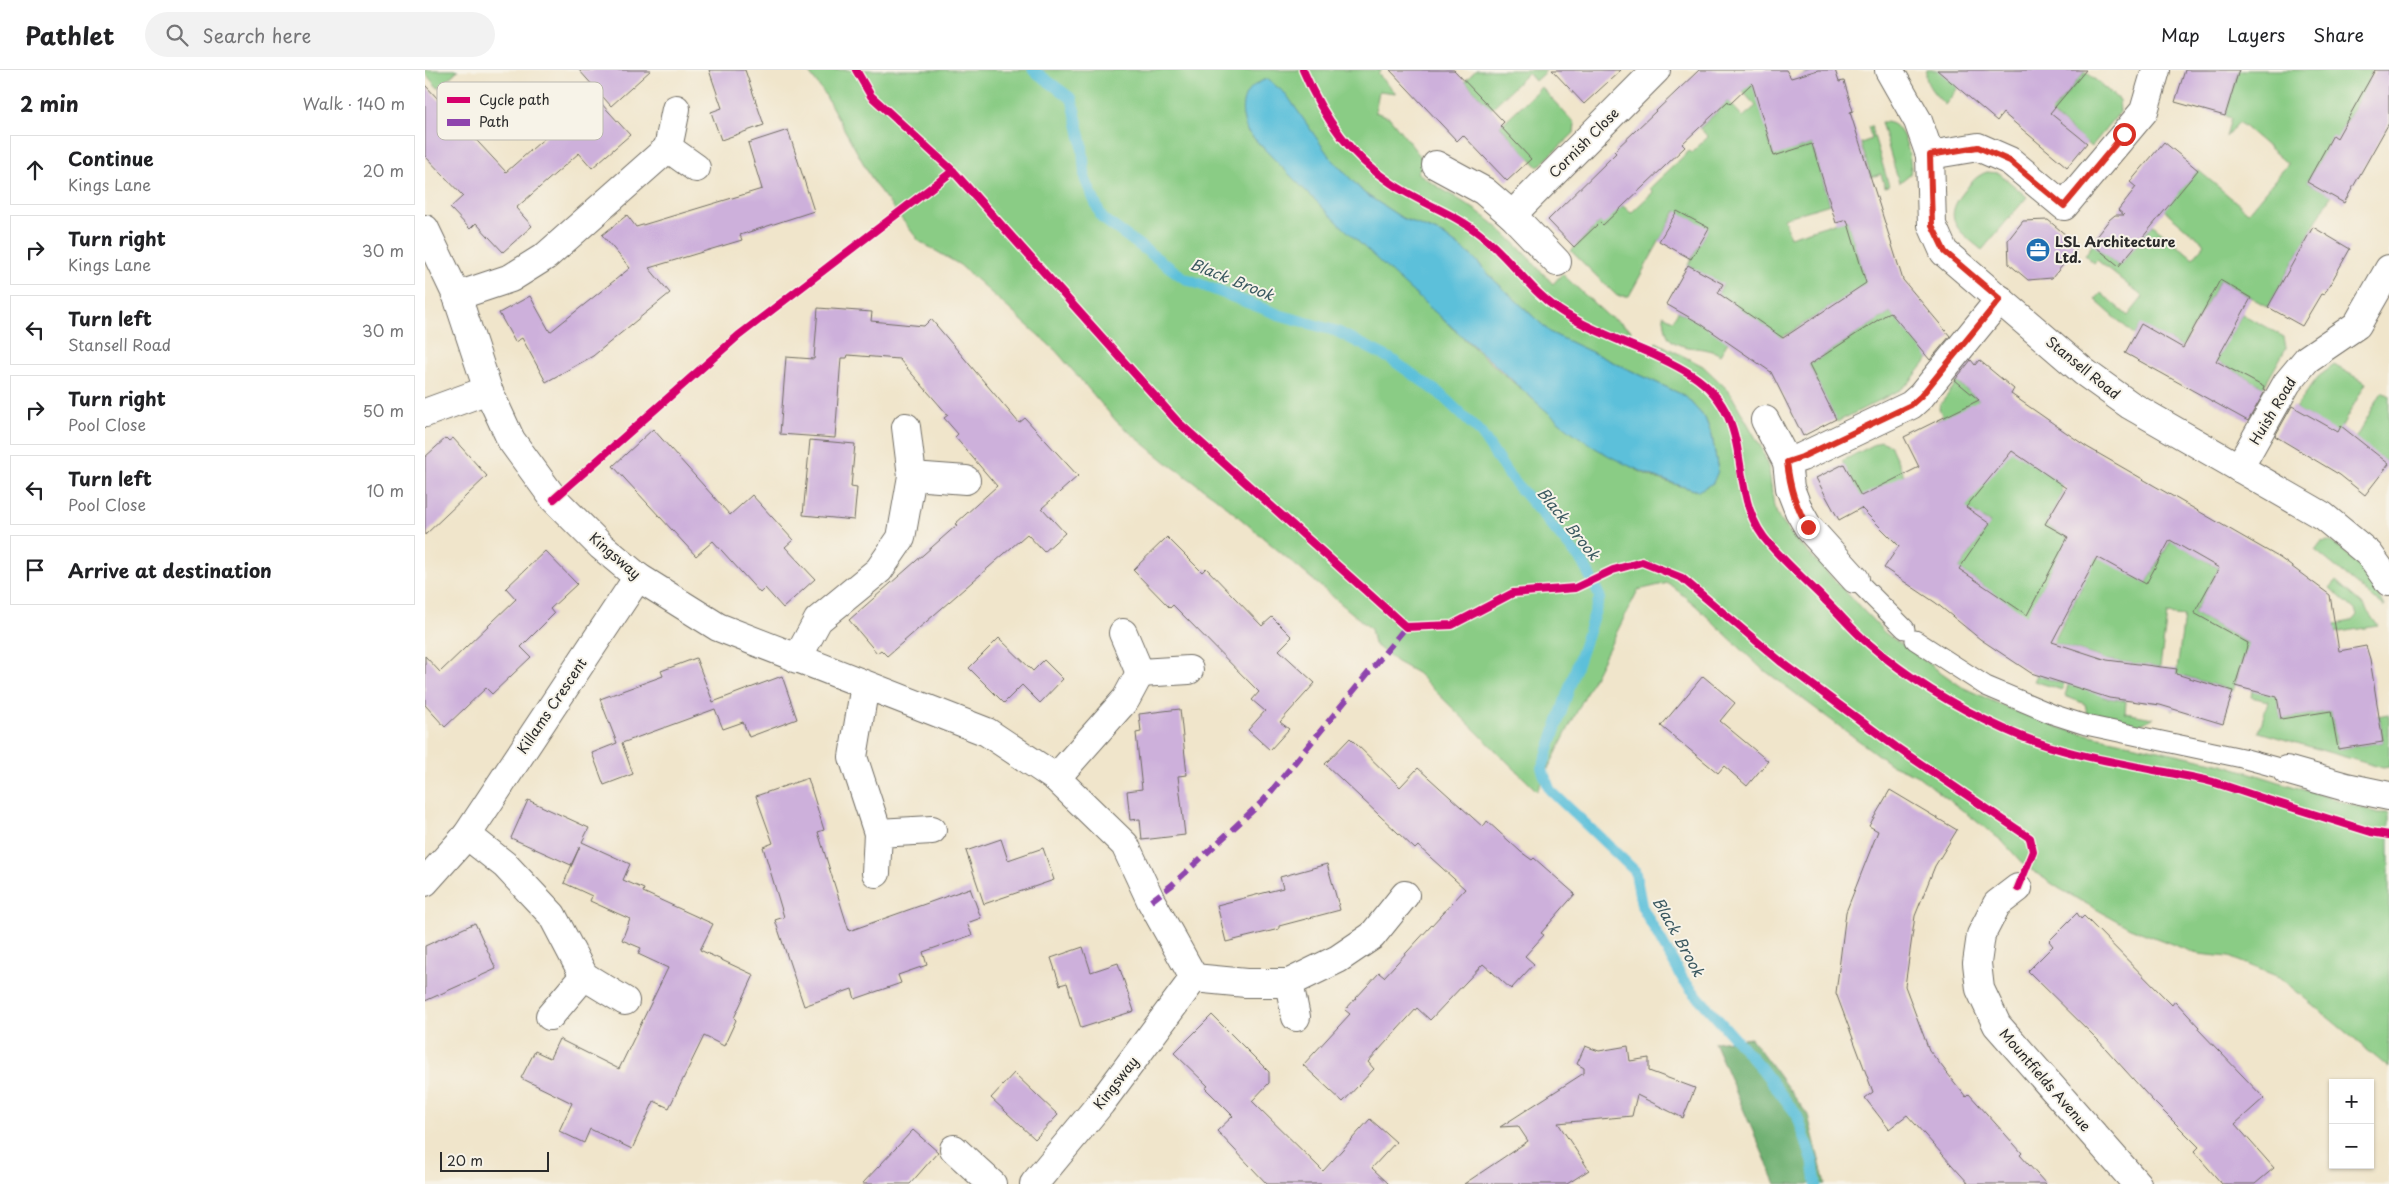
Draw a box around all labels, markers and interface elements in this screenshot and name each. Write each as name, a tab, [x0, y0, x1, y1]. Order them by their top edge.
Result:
search box	[145, 12, 495, 57]
text: Pathlet	[25, 17, 115, 53]
icon: search	[163, 21, 191, 49]
text: Search here	[203, 21, 311, 49]
text: Map	[2161, 21, 2200, 48]
text: Layers	[2228, 21, 2285, 48]
text: Share	[2313, 21, 2364, 48]
legend	[437, 82, 603, 140]
text: 2 min	[20, 87, 79, 119]
text: Cycle path	[479, 89, 550, 110]
text: Walk · 140 m	[303, 91, 405, 115]
street label: Cornish Close	[1544, 103, 1624, 183]
text: Path	[479, 111, 509, 132]
route start	[2113, 123, 2136, 146]
text: Continue	[68, 144, 154, 172]
icon: ahead	[21, 156, 49, 184]
text: 20 m	[363, 158, 404, 182]
text: Kings Lane	[68, 172, 151, 196]
text: Turn right	[68, 224, 166, 252]
place label: LSL Architecture Ltd.	[2055, 231, 2176, 268]
icon: right	[21, 236, 49, 264]
office icon: LSL Architecture Ltd.	[2025, 237, 2051, 263]
text: 30 m	[362, 238, 404, 262]
water label: Black Brook	[1187, 251, 1279, 306]
text: Kings Lane	[68, 252, 151, 276]
text: Turn left	[68, 304, 152, 332]
icon: left	[21, 316, 49, 344]
text: 30 m	[362, 318, 404, 342]
street label: Stansell Road	[2042, 331, 2125, 404]
text: Stansell Road	[68, 332, 171, 356]
street label: Huish Road	[2244, 373, 2301, 449]
text: Turn right	[68, 384, 166, 412]
icon: right	[21, 396, 49, 424]
text: 50 m	[363, 398, 404, 422]
text: Pool Close	[68, 412, 146, 436]
text: Turn left	[68, 464, 152, 492]
icon: left	[21, 476, 49, 504]
text: 10 m	[367, 478, 404, 502]
water label: Black Brook	[1533, 482, 1607, 566]
text: Pool Close	[68, 492, 146, 516]
route end	[1797, 516, 1820, 539]
street label: Kingsway	[585, 527, 646, 584]
icon: arrive	[21, 556, 49, 584]
text: Arrive at destination	[68, 556, 272, 584]
street label: Killams Crescent	[512, 653, 592, 758]
water label: Black Brook	[1648, 892, 1711, 982]
street label: Mountfields Avenue	[1995, 1024, 2096, 1136]
street label: Kingsway	[1088, 1052, 1143, 1114]
map controls	[2329, 1079, 2374, 1169]
button: +	[2329, 1079, 2374, 1124]
button: −	[2329, 1124, 2374, 1169]
scale bar	[440, 1149, 549, 1172]
text: 20 m	[447, 1150, 483, 1171]

